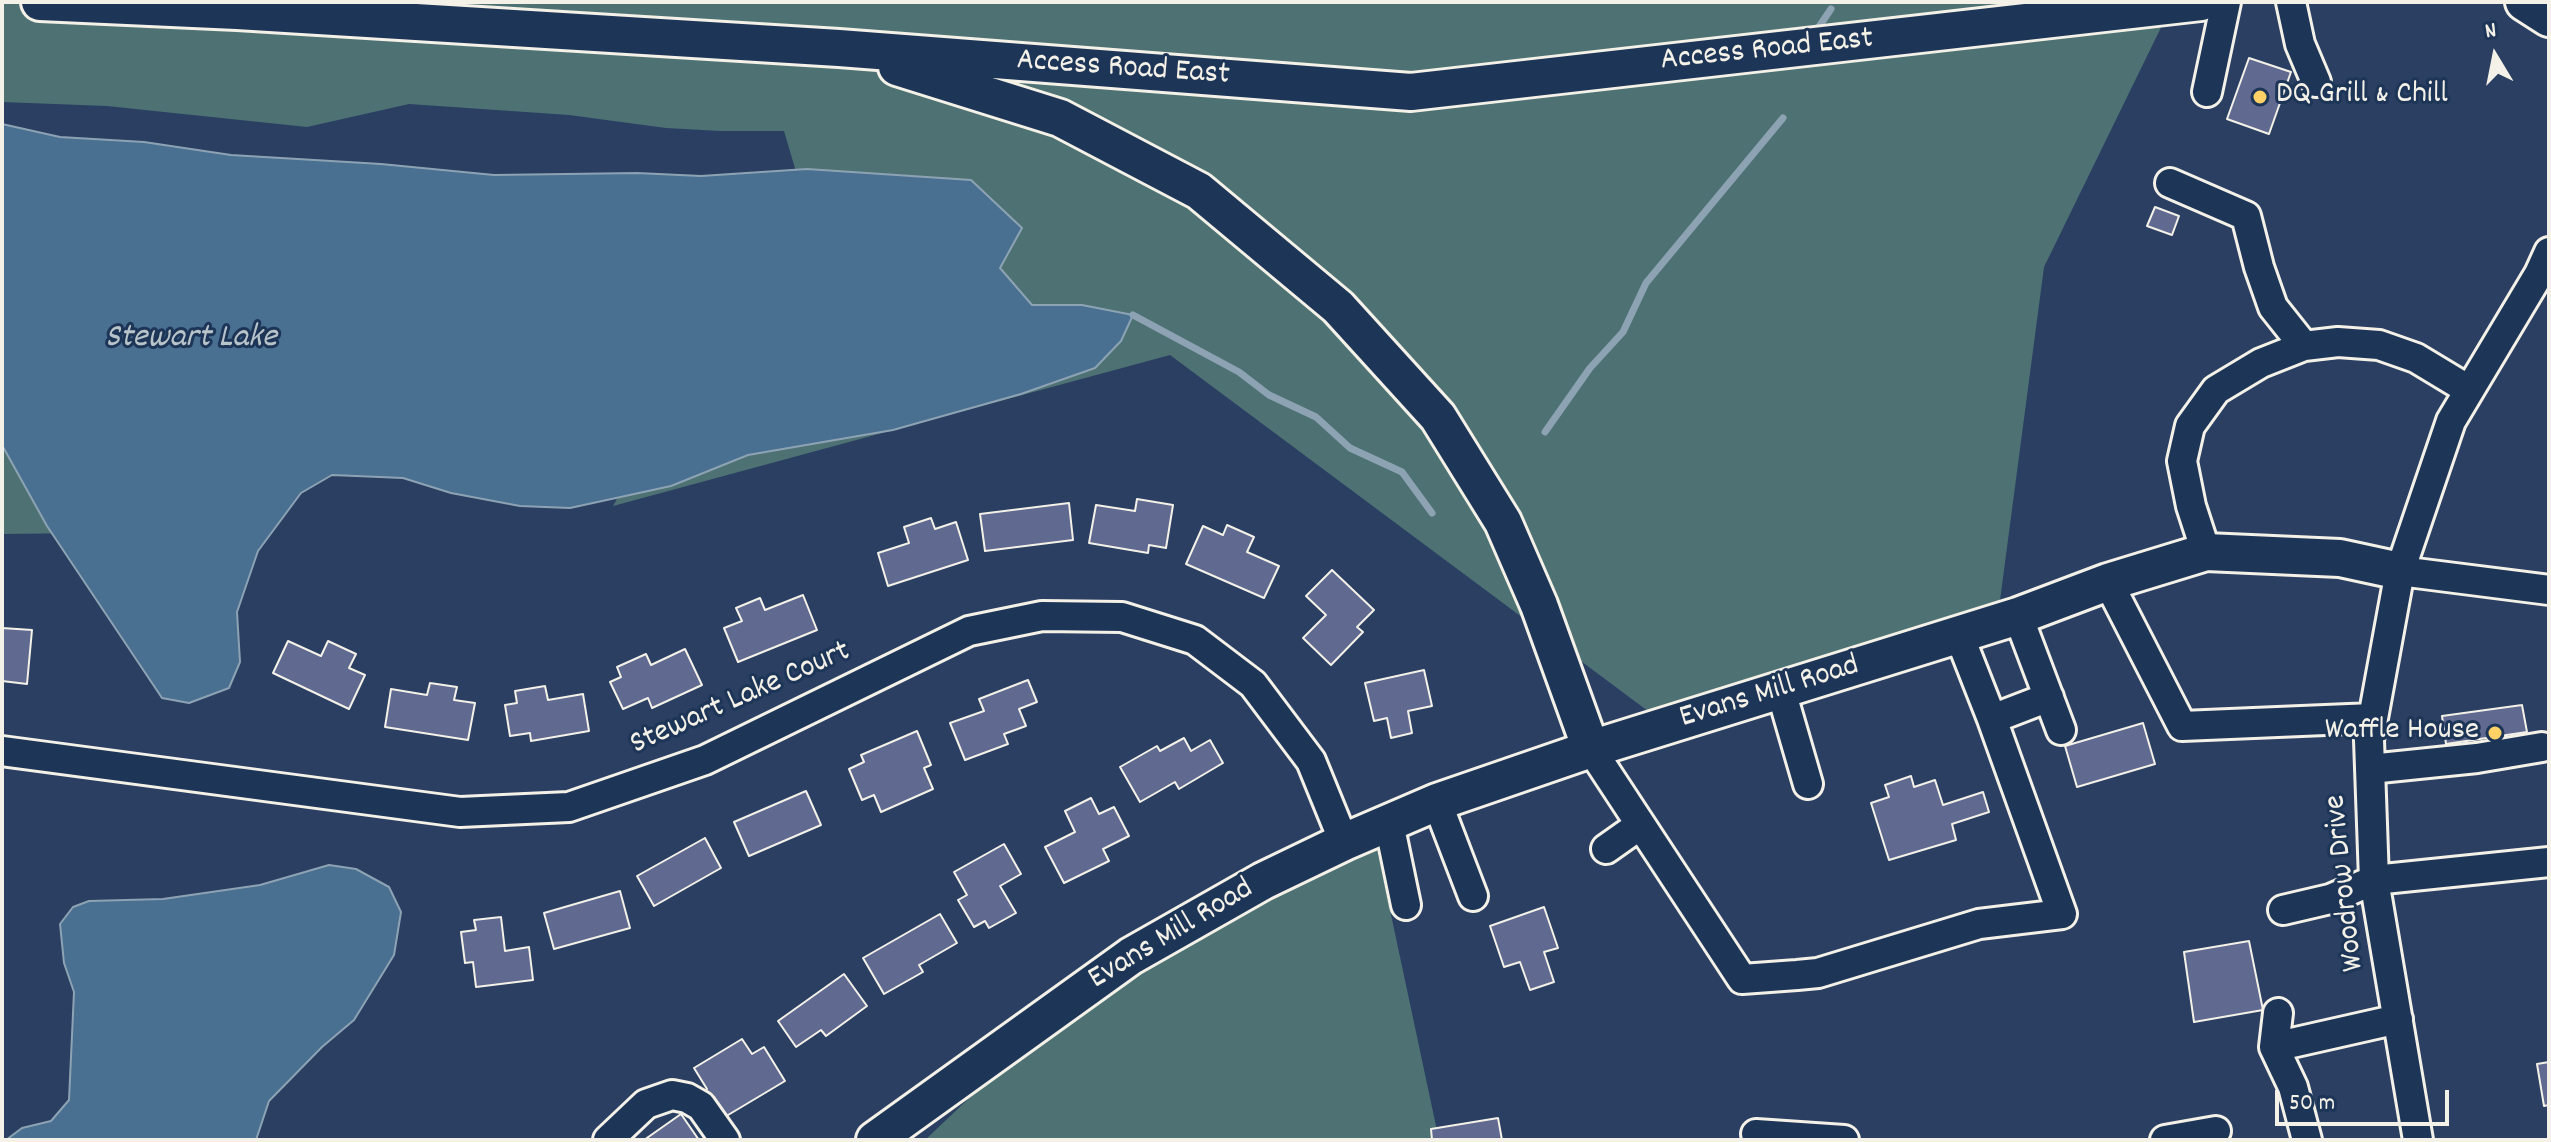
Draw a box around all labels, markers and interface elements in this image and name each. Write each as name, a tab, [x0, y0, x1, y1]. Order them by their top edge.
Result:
north arrow	[2455, 16, 2535, 96]
text: N	[2483, 16, 2499, 48]
street label: Access Road East	[1659, 22, 1875, 82]
street label: Access Road East	[1015, 43, 1231, 97]
place label: DQ Grill & Chill	[2276, 78, 2448, 116]
marker: DQ Grill & Chill	[2251, 88, 2269, 106]
water label: Stewart Lake	[105, 320, 277, 360]
street label: Stewart Lake Court	[625, 634, 857, 766]
street label: Evans Mill Road	[1676, 649, 1864, 739]
place label: Waffle House	[2325, 714, 2479, 752]
marker: Waffle House	[2486, 724, 2504, 742]
street label: Woodrow Drive	[2319, 793, 2375, 973]
street label: Evans Mill Road	[1083, 872, 1261, 1000]
scale bar	[2279, 1074, 2453, 1124]
text: 50 m	[2289, 1087, 2335, 1121]

